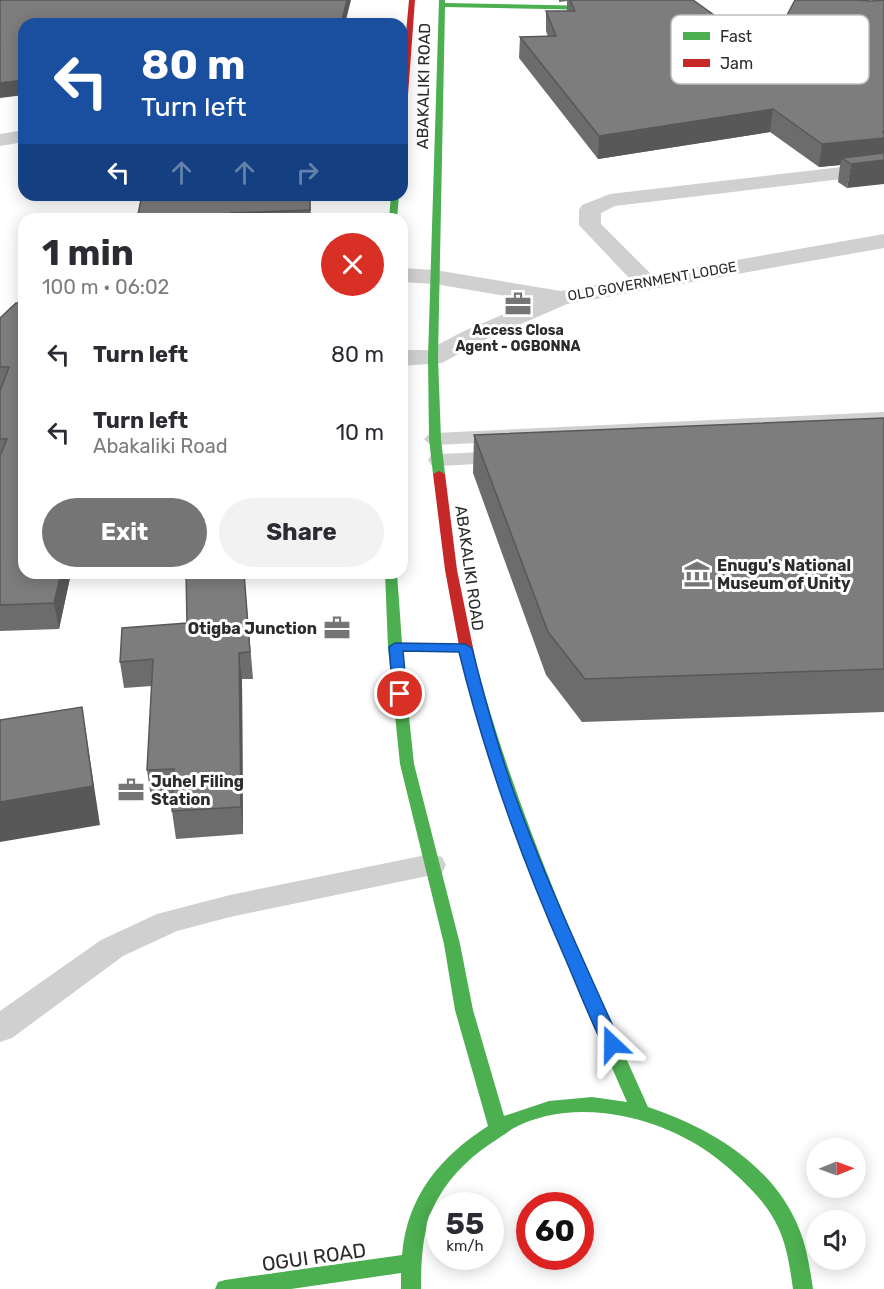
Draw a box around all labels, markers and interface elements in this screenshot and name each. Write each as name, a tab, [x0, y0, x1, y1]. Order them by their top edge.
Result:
legend	[671, 15, 869, 84]
street label: ABAKALIKI ROAD	[413, 23, 434, 149]
text: Fast	[720, 27, 752, 46]
text: 80 m	[141, 40, 245, 90]
icon: left	[42, 42, 120, 120]
text: Jam	[720, 54, 753, 73]
text: Turn left	[141, 91, 246, 123]
icon: left	[102, 156, 135, 189]
icon: ahead	[165, 156, 198, 189]
icon: ahead	[228, 156, 261, 189]
icon: right	[291, 156, 324, 189]
text: 1 min	[42, 231, 134, 274]
button: close	[321, 233, 384, 296]
street label: OLD GOVERNMENT LODGE	[566, 258, 738, 305]
text: 100 m · 06:02	[42, 275, 169, 299]
office icon: Access Closa Agent - OGBONNA	[503, 289, 533, 319]
place label: Access Closa Agent - OGBONNA	[455, 322, 581, 355]
icon: left	[42, 338, 75, 371]
text: Turn left	[93, 341, 188, 368]
text: 80 m	[331, 341, 384, 368]
text: Turn left	[93, 407, 188, 434]
icon: left	[42, 416, 75, 449]
text: 10 m	[336, 419, 384, 446]
text: Abakaliki Road	[93, 434, 228, 458]
button: Exit	[42, 498, 207, 567]
button: Share	[219, 498, 384, 567]
street label: ABAKALIKI ROAD	[451, 504, 488, 632]
place label: Enugu's National Museum of Unity	[717, 556, 851, 593]
museum icon: Enugu's National Museum of Unity	[682, 559, 712, 589]
office icon: Otigba Junction	[322, 613, 352, 643]
place label: Otigba Junction	[188, 619, 317, 638]
pin	[374, 668, 425, 719]
icon: arrive	[383, 677, 416, 710]
place label: Juhel Filing Station	[151, 772, 244, 809]
office icon: Juhel Filing Station	[116, 775, 146, 805]
position arrow	[580, 1012, 644, 1076]
north arrow	[806, 1138, 866, 1198]
map controls	[806, 1138, 866, 1270]
speed limit sign: 60	[516, 1192, 594, 1270]
text: 55	[446, 1206, 484, 1242]
button: sound	[806, 1210, 866, 1270]
text: km/h	[446, 1237, 484, 1255]
street label: OGUI ROAD	[260, 1238, 368, 1276]

